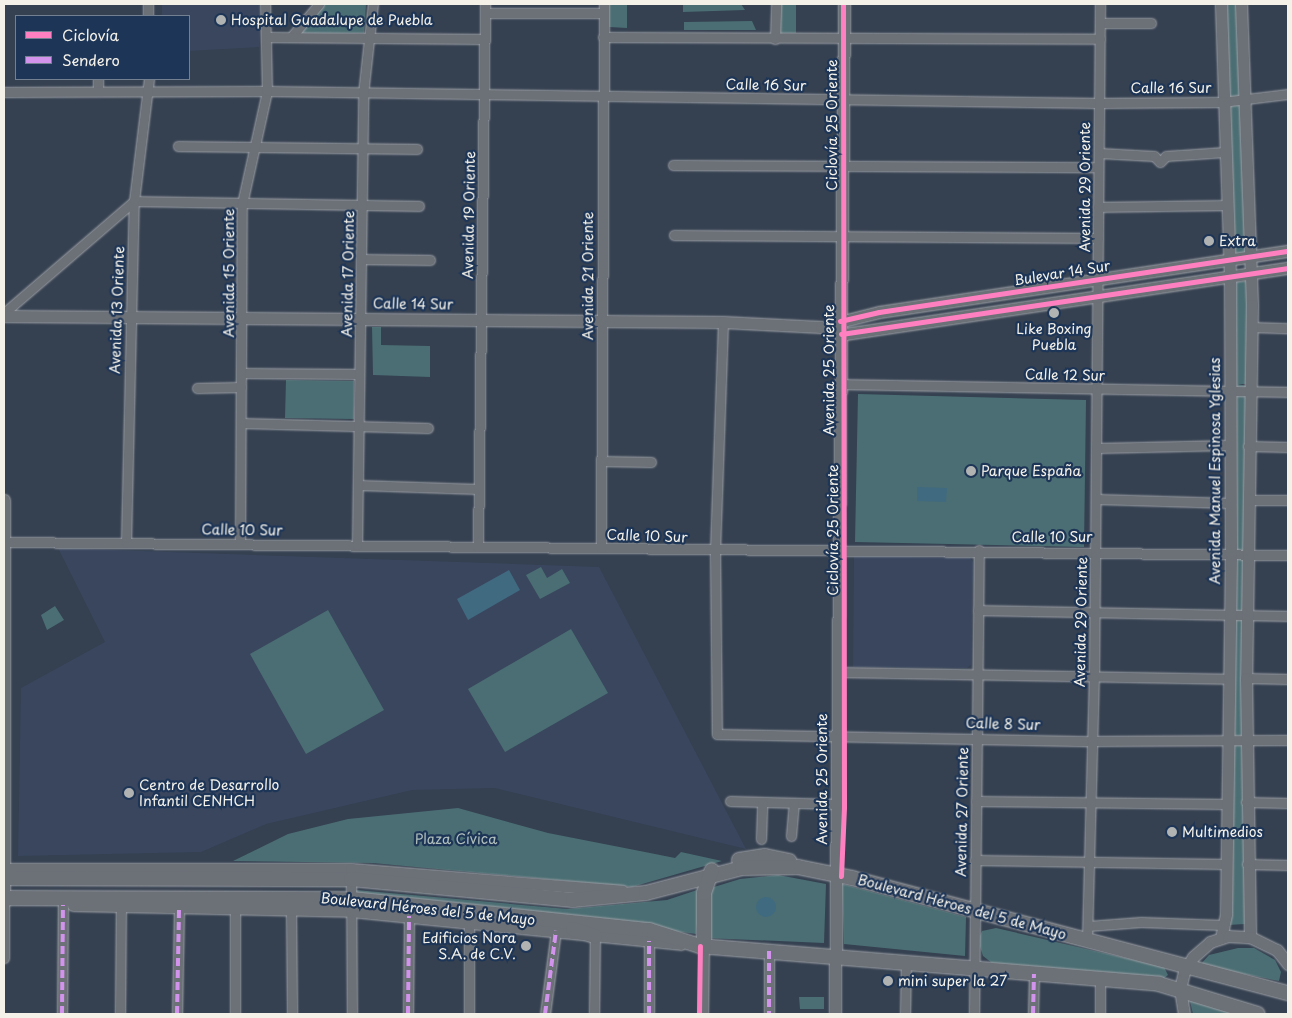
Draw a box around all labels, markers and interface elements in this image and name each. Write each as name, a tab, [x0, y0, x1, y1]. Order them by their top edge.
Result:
place label: Hospital Guadalupe de Puebla	[231, 12, 434, 28]
marker: Hospital Guadalupe de Puebla	[215, 14, 227, 26]
legend	[15, 15, 190, 80]
text: Ciclovía	[62, 23, 119, 46]
text: Sendero	[62, 48, 120, 71]
street label: Ciclovía 25 Oriente	[824, 60, 840, 190]
street label: Calle 16 Sur	[725, 76, 807, 94]
street label: Calle 16 Sur	[1130, 80, 1212, 96]
street label: Avenida 29 Oriente	[1077, 122, 1093, 252]
street label: Avenida 19 Oriente	[459, 151, 479, 279]
street label: Avenida 15 Oriente	[221, 209, 237, 337]
street label: Avenida 17 Oriente	[338, 211, 358, 337]
street label: Avenida 21 Oriente	[580, 212, 596, 340]
place label: Extra	[1219, 233, 1256, 249]
marker: Extra	[1203, 235, 1215, 247]
street label: Avenida 13 Oriente	[106, 246, 128, 374]
street label: Bulevar 14 Sur	[1012, 257, 1112, 289]
street label: Calle 14 Sur	[372, 295, 454, 313]
street label: Avenida 25 Oriente	[821, 304, 837, 436]
marker: Like Boxing Puebla	[1048, 307, 1060, 319]
place label: Like Boxing Puebla	[1016, 321, 1092, 354]
street label: Avenida Manuel Espinosa Yglesias	[1207, 357, 1223, 585]
street label: Calle 12 Sur	[1024, 366, 1106, 384]
place label: Parque España	[981, 463, 1081, 479]
street label: Ciclovía 25 Oriente	[825, 465, 841, 595]
marker: Parque España	[965, 465, 977, 477]
street label: Calle 10 Sur	[200, 521, 284, 539]
street label: Calle 10 Sur	[605, 526, 689, 546]
street label: Calle 10 Sur	[1011, 529, 1093, 545]
street label: Avenida 29 Oriente	[1071, 557, 1091, 687]
street label: Avenida 25 Oriente	[814, 713, 830, 845]
street label: Calle 8 Sur	[965, 714, 1041, 734]
street label: Avenida 27 Oriente	[952, 747, 972, 877]
place label: Centro de Desarrollo Infantil CENHCH	[139, 777, 280, 810]
marker: Centro de Desarrollo Infantil CENHCH	[123, 787, 135, 799]
place label: Multimedios	[1182, 824, 1263, 840]
marker: Multimedios	[1166, 826, 1178, 838]
park label: Plaza Cívica	[415, 831, 497, 847]
street label: Boulevard Héroes del 5 de Mayo	[855, 871, 1069, 943]
street label: Boulevard Héroes del 5 de Mayo	[319, 889, 537, 929]
place label: Edificios Nora S.A. de C.V.	[422, 930, 516, 962]
marker: Edificios Nora S.A. de C.V.	[520, 940, 532, 952]
place label: mini super la 27	[898, 973, 1008, 989]
marker: mini super la 27	[882, 975, 894, 987]

